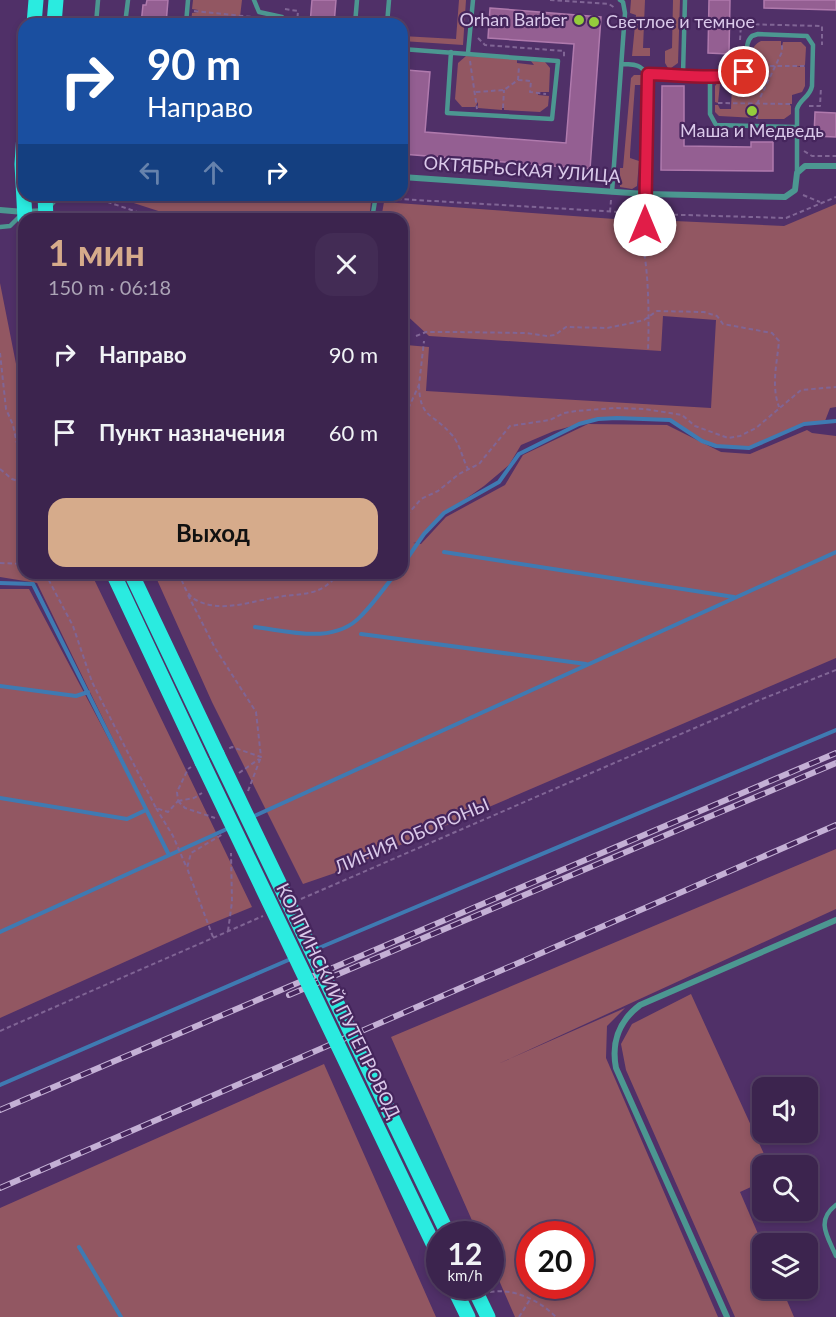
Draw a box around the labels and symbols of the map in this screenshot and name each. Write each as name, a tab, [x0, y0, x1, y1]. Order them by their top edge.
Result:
place label: Orhan Barber	[459, 8, 567, 30]
place label: Светлое и темное	[606, 10, 755, 32]
marker: Orhan Barber	[572, 13, 586, 27]
marker: Светлое и темное	[587, 15, 601, 29]
pin	[718, 46, 769, 97]
marker: Маша и Медведь	[745, 104, 759, 118]
place label: Маша и Медведь	[680, 119, 824, 141]
street label: ОКТЯБРЬСКАЯ УЛИЦА	[423, 151, 622, 187]
position arrow	[613, 193, 677, 257]
street label: ЛИНИЯ ОБОРОНЫ	[330, 793, 492, 878]
street label: КОЛПИНСКИЙ ПУТЕПРОВОД	[272, 879, 406, 1122]
speed limit sign: 20	[516, 1221, 594, 1299]

